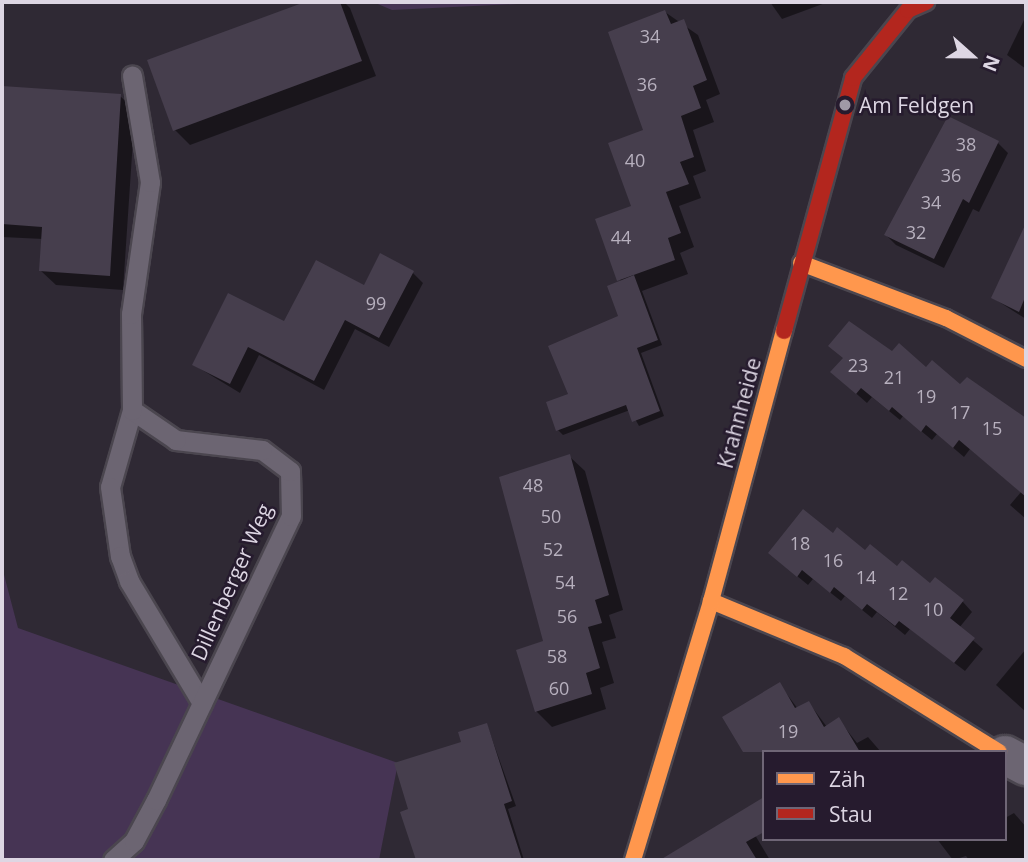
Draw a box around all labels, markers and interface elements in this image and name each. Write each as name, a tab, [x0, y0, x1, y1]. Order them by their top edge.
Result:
north arrow	[937, 21, 1007, 91]
house number: 34	[640, 25, 660, 47]
text: N	[977, 52, 1007, 75]
house number: 36	[637, 73, 657, 95]
place label: Am Feldgen	[859, 92, 974, 118]
marker: Am Feldgen	[837, 97, 853, 113]
house number: 38	[956, 133, 976, 155]
house number: 40	[625, 149, 645, 171]
house number: 36	[941, 164, 961, 186]
house number: 34	[921, 191, 941, 213]
house number: 32	[906, 221, 926, 243]
house number: 44	[611, 226, 631, 248]
house number: 99	[366, 292, 386, 314]
house number: 23	[848, 354, 868, 376]
street label: Krahnheide	[712, 355, 766, 471]
house number: 21	[884, 366, 904, 388]
house number: 19	[916, 385, 936, 407]
house number: 17	[950, 401, 970, 423]
house number: 15	[982, 417, 1002, 439]
house number: 48	[523, 474, 543, 496]
street label: Dillenberger Weg	[185, 500, 277, 664]
house number: 50	[541, 505, 561, 527]
house number: 18	[790, 532, 810, 554]
house number: 52	[543, 538, 563, 560]
house number: 16	[823, 549, 843, 571]
house number: 14	[856, 566, 876, 588]
house number: 54	[555, 571, 575, 593]
house number: 12	[888, 582, 908, 604]
house number: 10	[923, 598, 943, 620]
house number: 56	[557, 605, 577, 627]
house number: 58	[547, 645, 567, 667]
house number: 60	[549, 677, 569, 699]
house number: 19	[778, 720, 798, 742]
legend	[762, 750, 1007, 841]
text: Zäh	[829, 765, 866, 793]
text: Stau	[829, 800, 873, 828]

